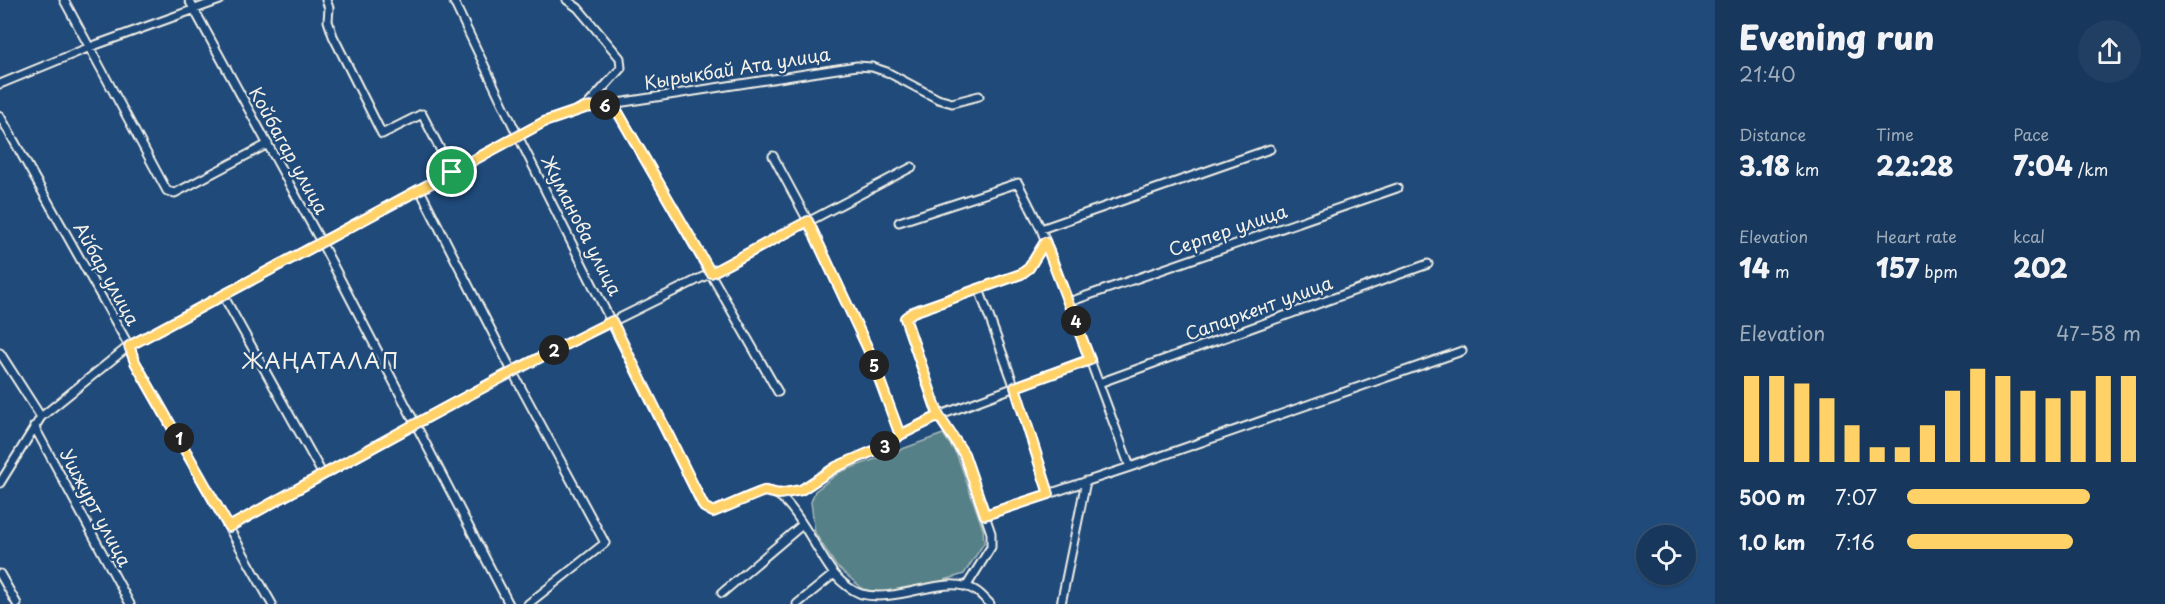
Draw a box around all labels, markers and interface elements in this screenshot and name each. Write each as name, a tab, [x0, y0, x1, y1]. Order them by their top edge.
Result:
text: Evening run	[1739, 11, 1934, 61]
button: share	[2078, 20, 2141, 83]
street label: Кырыкбай Ата улица	[642, 39, 832, 96]
text: 21:40	[1739, 59, 1796, 89]
street label: Койбагар улица	[243, 82, 336, 220]
pin: 6	[590, 90, 620, 120]
text: 6	[599, 93, 611, 117]
text: Distance	[1739, 122, 1806, 146]
text: Time	[1876, 122, 1914, 146]
text: Pace	[2013, 122, 2049, 146]
pin	[426, 146, 477, 197]
text: 3.18	[1739, 146, 1790, 185]
text: 22:28	[1876, 146, 1954, 185]
text: 7:04	[2013, 146, 2073, 185]
street label: Жуманова улица	[535, 151, 630, 301]
icon: arrive	[435, 155, 468, 188]
text: km	[1790, 157, 1819, 181]
text: /km	[2073, 157, 2108, 181]
street label: Серпер улица	[1165, 196, 1291, 262]
street label: Айбар улица	[68, 217, 147, 331]
text: Elevation	[1739, 224, 1808, 248]
text: Heart rate	[1876, 224, 1957, 248]
text: kcal	[2013, 224, 2045, 248]
text: 14	[1739, 248, 1770, 287]
text: 157	[1876, 248, 1919, 287]
text: 202	[2013, 248, 2068, 287]
text: m	[1770, 259, 1789, 283]
text: bpm	[1919, 259, 1958, 283]
street label: Сапаркент улица	[1181, 268, 1336, 347]
pin: 4	[1061, 306, 1091, 336]
text: 4	[1071, 309, 1081, 333]
text: Elevation	[1739, 318, 1825, 348]
text: 47–58 m	[2056, 318, 2141, 348]
pin: 2	[539, 335, 569, 365]
text: 2	[548, 338, 560, 362]
district label: ЖАҢАТАЛАП	[241, 344, 400, 376]
pin: 5	[859, 350, 889, 380]
text: 5	[869, 353, 879, 377]
pin: 1	[164, 423, 194, 453]
text: 1	[175, 426, 183, 450]
pin: 3	[870, 431, 900, 461]
text: 3	[880, 434, 890, 458]
street label: Ушжурт улица	[54, 443, 139, 572]
text: 500 m	[1739, 482, 1806, 512]
text: 7:07	[1835, 482, 1877, 512]
map controls	[1636, 525, 1696, 585]
button: locate	[1636, 525, 1696, 585]
text: 1.0 km	[1739, 527, 1806, 557]
text: 7:16	[1835, 527, 1875, 557]

